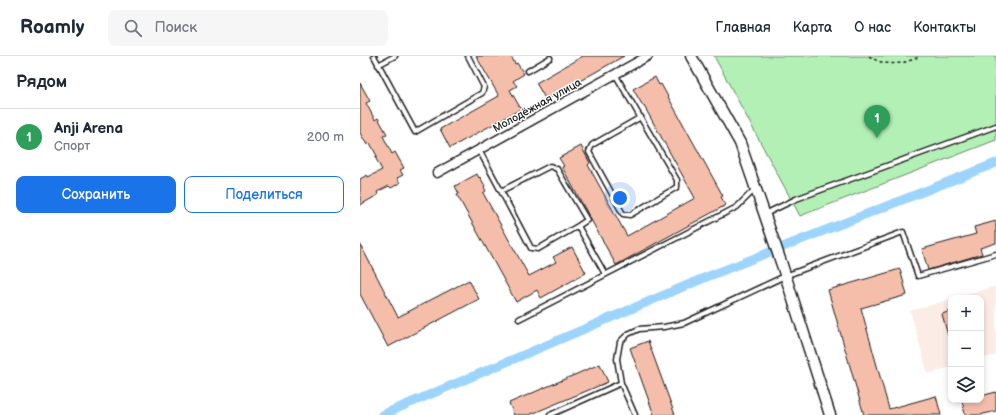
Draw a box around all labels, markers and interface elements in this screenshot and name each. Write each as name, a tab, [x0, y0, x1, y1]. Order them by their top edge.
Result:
search box	[108, 10, 388, 46]
text: Roamly	[20, 16, 84, 39]
icon: search	[122, 17, 144, 39]
text: Поиск	[154, 18, 197, 37]
text: Главная	[716, 19, 771, 36]
text: Карта	[793, 19, 832, 36]
text: О нас	[854, 19, 891, 36]
text: Контакты	[913, 19, 976, 36]
text: Рядом	[16, 72, 67, 92]
street label: Молодёжная улица	[491, 75, 584, 135]
pin: 1	[864, 105, 890, 138]
text: Anji Arena	[54, 119, 123, 138]
text: 1	[26, 129, 32, 145]
text: 200 m	[307, 129, 344, 145]
text: Спорт	[54, 138, 90, 154]
button: Сохранить	[16, 176, 176, 213]
button: Поделиться	[184, 176, 344, 213]
your location	[610, 188, 630, 208]
map controls	[948, 295, 984, 403]
button: +	[948, 295, 984, 331]
button: −	[948, 331, 984, 367]
button: layers	[948, 367, 984, 403]

